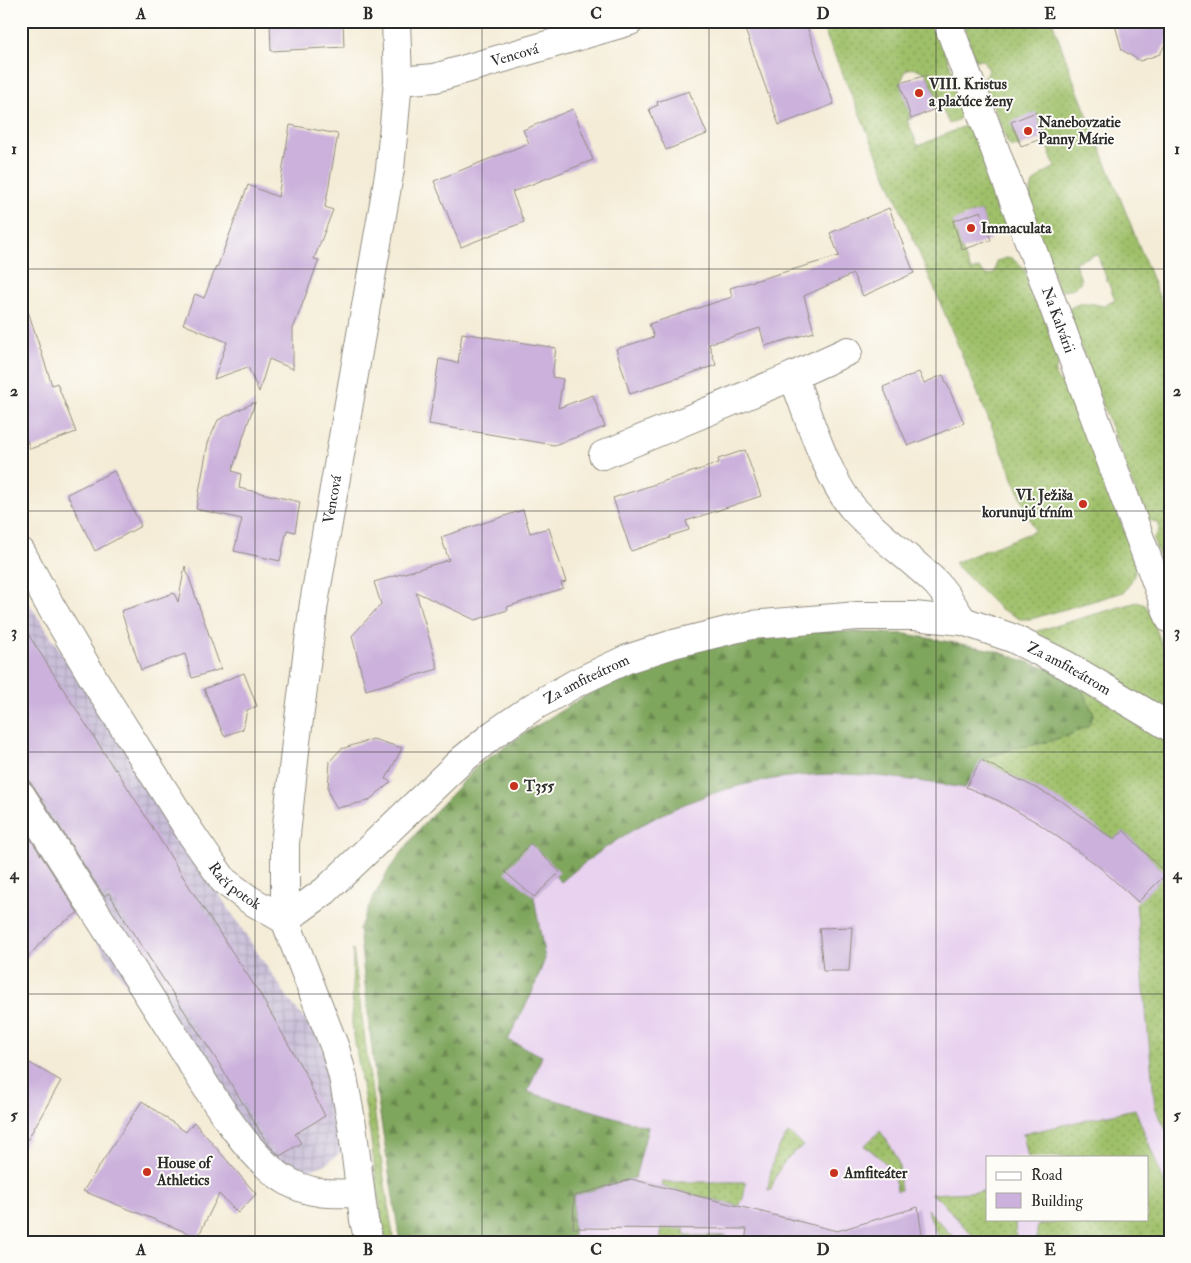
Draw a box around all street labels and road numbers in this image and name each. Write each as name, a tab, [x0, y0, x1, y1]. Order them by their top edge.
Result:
street label: Vencová	[488, 39, 542, 71]
street label: Na Kalvárii	[1037, 284, 1079, 356]
street label: Vencová	[319, 473, 346, 525]
street label: Za amfiteátrom	[1024, 638, 1115, 699]
street label: Za amfiteátrom	[540, 650, 633, 709]
street label: Račí potok	[204, 858, 264, 914]

